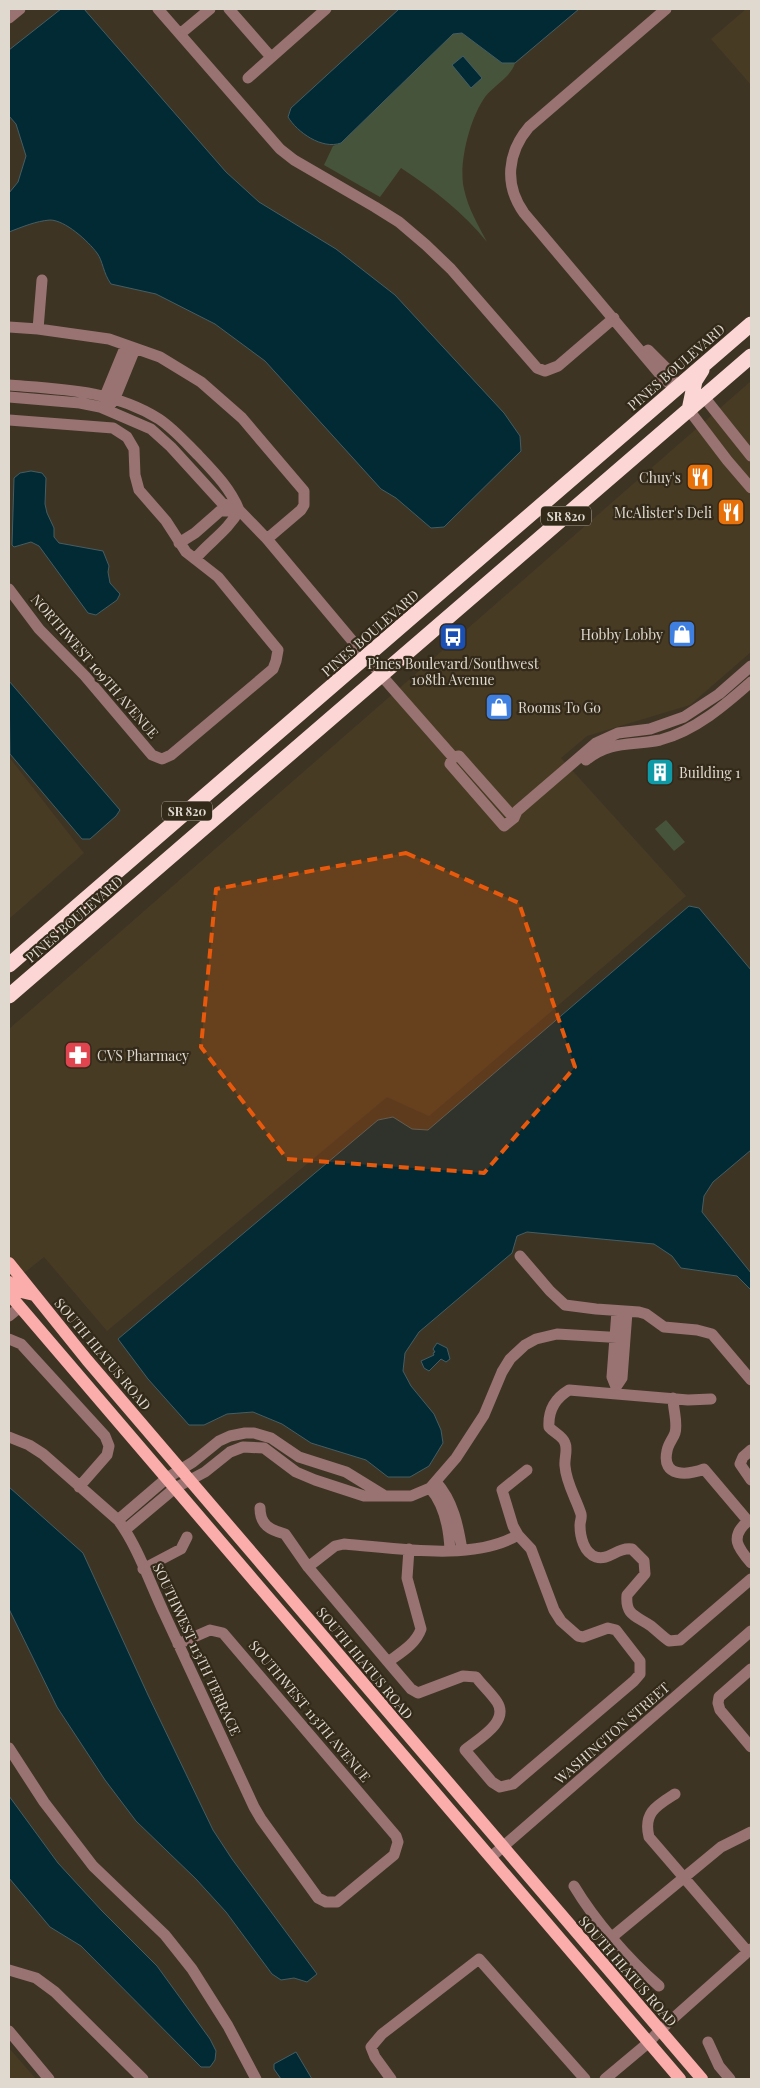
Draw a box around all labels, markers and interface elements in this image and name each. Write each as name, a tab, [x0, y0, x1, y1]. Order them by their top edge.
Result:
street label: PINES BOULEVARD	[623, 319, 729, 415]
restaurant icon: Chuy's	[685, 462, 715, 492]
place label: Chuy's	[639, 468, 681, 487]
restaurant icon: McAlister's Deli	[716, 497, 746, 527]
place label: McAlister's Deli	[614, 503, 712, 522]
road number: SR 820	[541, 506, 591, 526]
street label: PINES BOULEVARD	[317, 585, 423, 681]
street label: NORTHWEST 109TH AVENUE	[27, 590, 163, 742]
shop icon: Hobby Lobby	[667, 619, 697, 649]
bus stop icon: Pines Boulevard/Southwest 108th Avenue	[438, 622, 468, 652]
place label: Hobby Lobby	[581, 625, 663, 644]
place label: Pines Boulevard/Southwest 108th Avenue	[367, 654, 540, 689]
shop icon: Rooms To Go	[484, 692, 514, 722]
place label: Rooms To Go	[518, 698, 601, 717]
building icon: Building 1	[645, 757, 675, 787]
place label: Building 1	[679, 763, 740, 782]
road number: SR 820	[162, 801, 212, 820]
street label: PINES BOULEVARD	[21, 871, 127, 967]
pharmacy icon: CVS Pharmacy	[63, 1040, 93, 1070]
place label: CVS Pharmacy	[97, 1046, 189, 1065]
street label: SOUTH HIATUS ROAD	[50, 1294, 156, 1414]
street label: SOUTHWEST 113TH TERRACE	[149, 1560, 245, 1738]
street label: SOUTH HIATUS ROAD	[312, 1603, 418, 1723]
street label: SOUTHWEST 113TH AVENUE	[245, 1636, 375, 1786]
street label: WASHINGTON STREET	[550, 1678, 674, 1789]
street label: SOUTH HIATUS ROAD	[575, 1912, 681, 2030]

